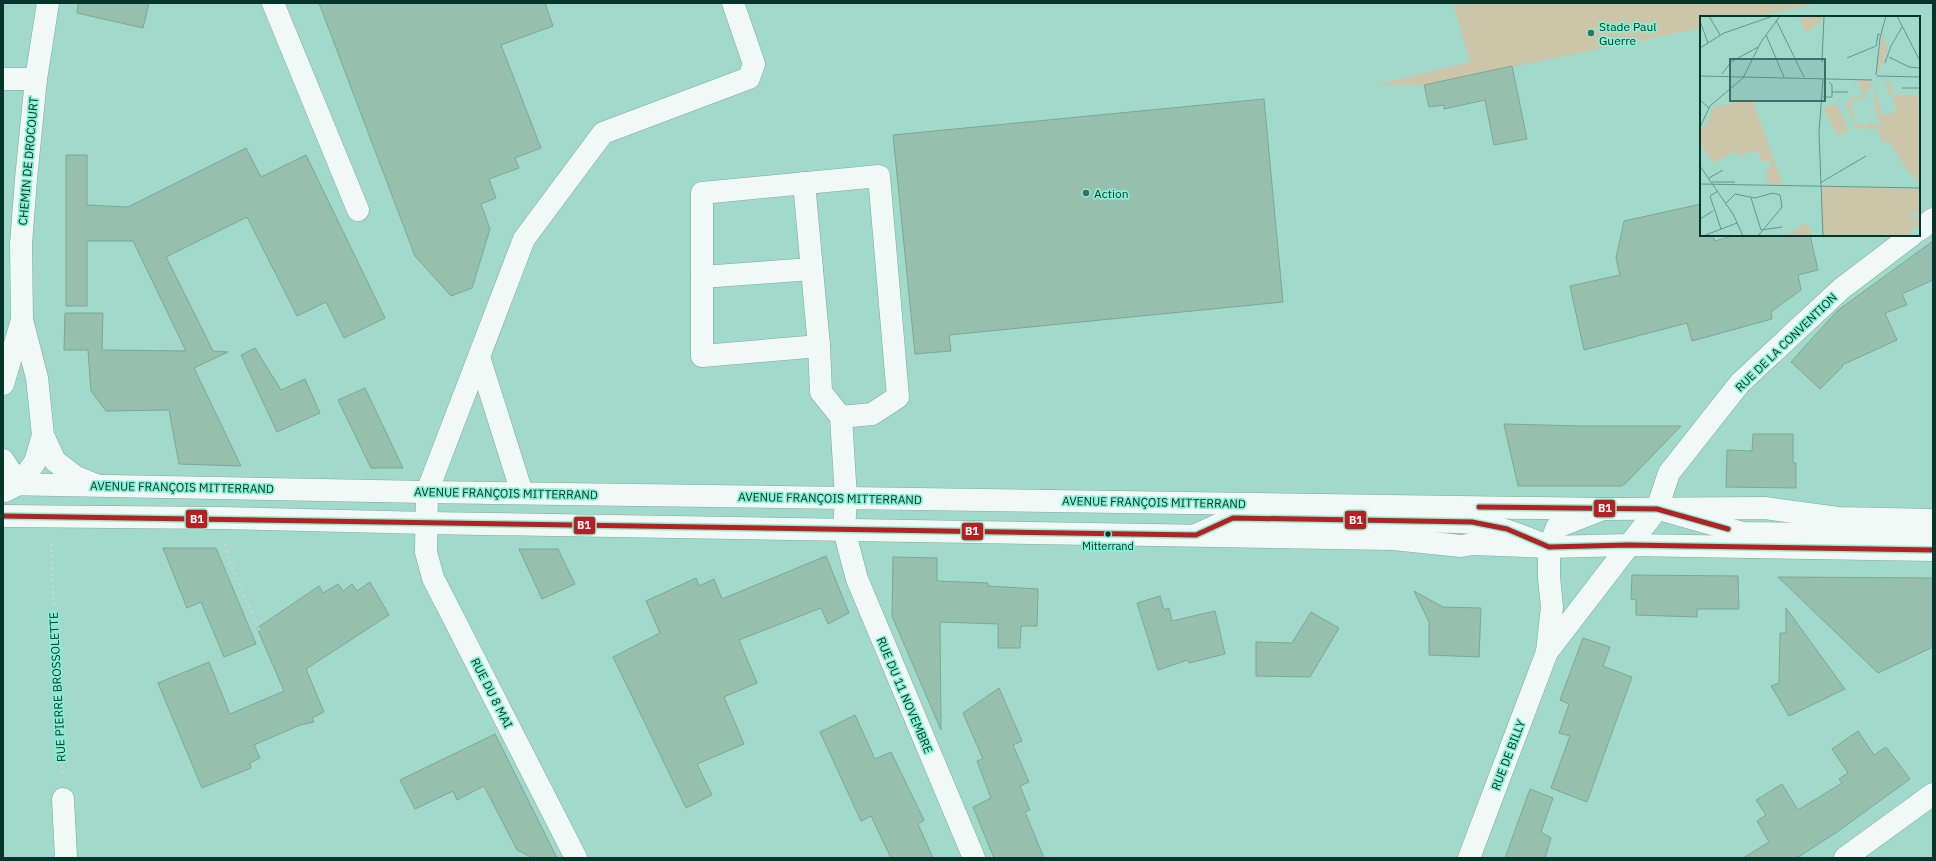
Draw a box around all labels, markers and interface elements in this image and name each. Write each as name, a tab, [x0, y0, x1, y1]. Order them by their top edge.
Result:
inset map	[1700, 16, 1920, 236]
place label: Stade Paul Guerre	[1599, 19, 1657, 48]
marker: Stade Paul Guerre	[1586, 28, 1596, 38]
street label: CHEMIN DE DROCOURT	[15, 96, 41, 226]
place label: Action	[1094, 186, 1128, 201]
marker: Action	[1081, 188, 1091, 198]
street label: RUE DE LA CONVENTION	[1732, 289, 1840, 395]
street label: AVENUE FRANÇOIS MITTERRAND	[90, 478, 274, 496]
street label: AVENUE FRANÇOIS MITTERRAND	[414, 484, 598, 502]
street label: AVENUE FRANÇOIS MITTERRAND	[738, 489, 922, 507]
street label: AVENUE FRANÇOIS MITTERRAND	[1062, 493, 1246, 511]
line badge: B1	[1593, 499, 1616, 518]
text: B1	[1598, 501, 1612, 515]
line badge: B1	[185, 509, 208, 529]
line badge: B1	[1344, 510, 1367, 530]
text: B1	[190, 512, 204, 526]
text: B1	[1349, 513, 1363, 527]
line badge: B1	[573, 516, 596, 535]
text: B1	[577, 518, 591, 532]
line badge: B1	[961, 522, 984, 541]
text: B1	[965, 524, 979, 538]
marker: Mitterrand	[1103, 529, 1113, 539]
place label: Mitterrand	[1082, 539, 1134, 553]
street label: RUE PIERRE BROSSOLETTE	[46, 612, 68, 762]
street label: RUE DU 11 NOVEMBRE	[874, 634, 936, 756]
street label: RUE DU 8 MAI	[468, 655, 516, 731]
street label: RUE DE BILLY	[1488, 718, 1528, 792]

